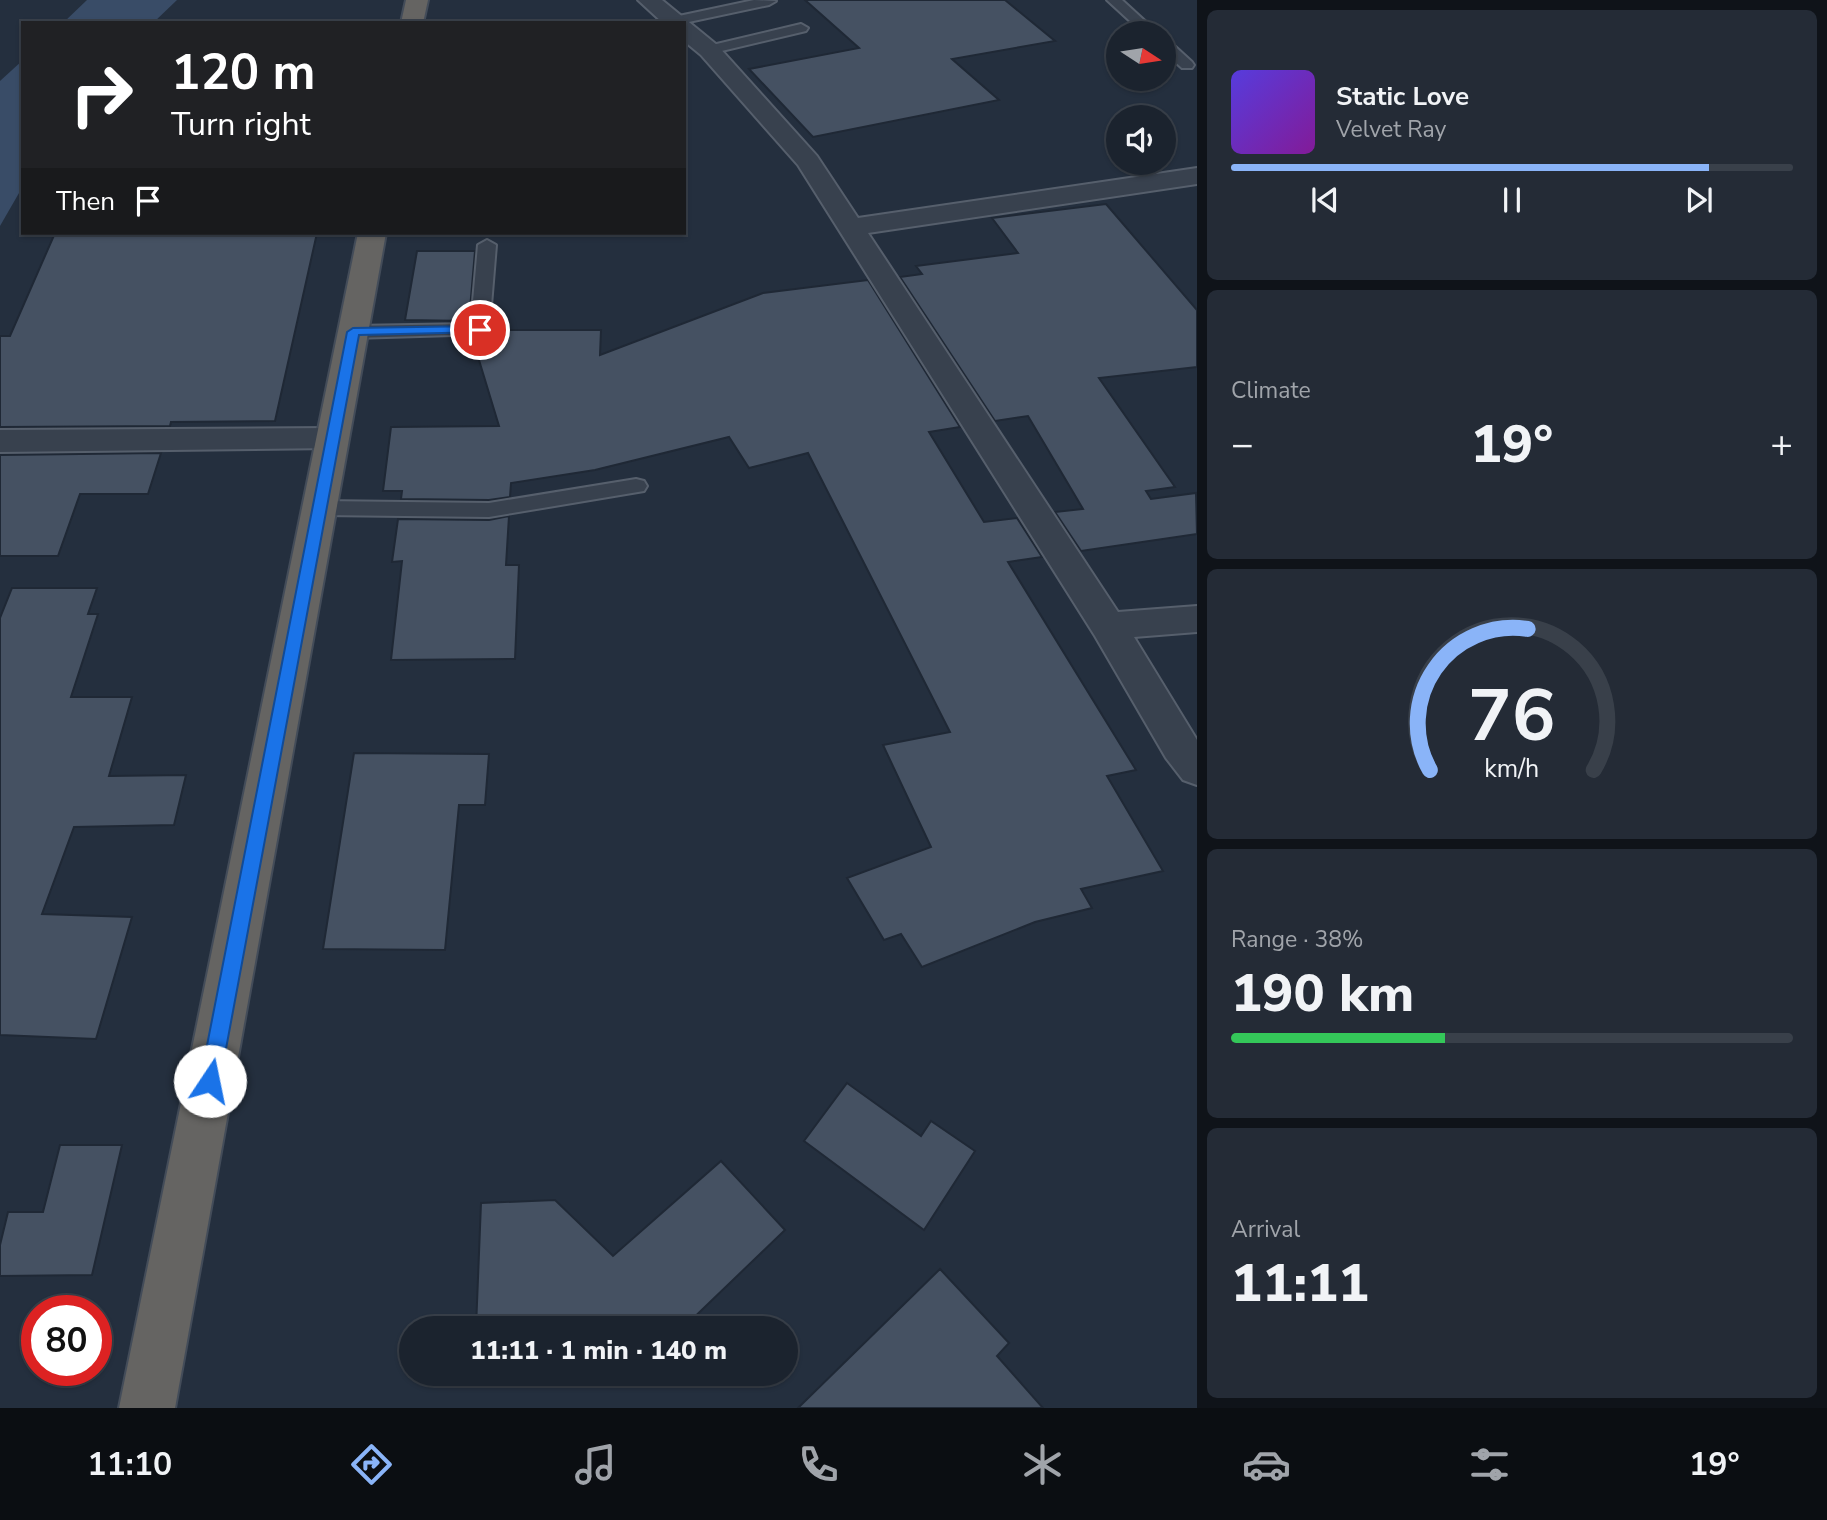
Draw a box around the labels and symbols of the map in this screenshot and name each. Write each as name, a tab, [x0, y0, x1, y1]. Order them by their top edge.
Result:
north arrow	[1106, 21, 1176, 91]
pin	[450, 300, 510, 360]
position arrow	[173, 1044, 247, 1118]
speed limit sign: 80	[21, 1295, 112, 1386]

